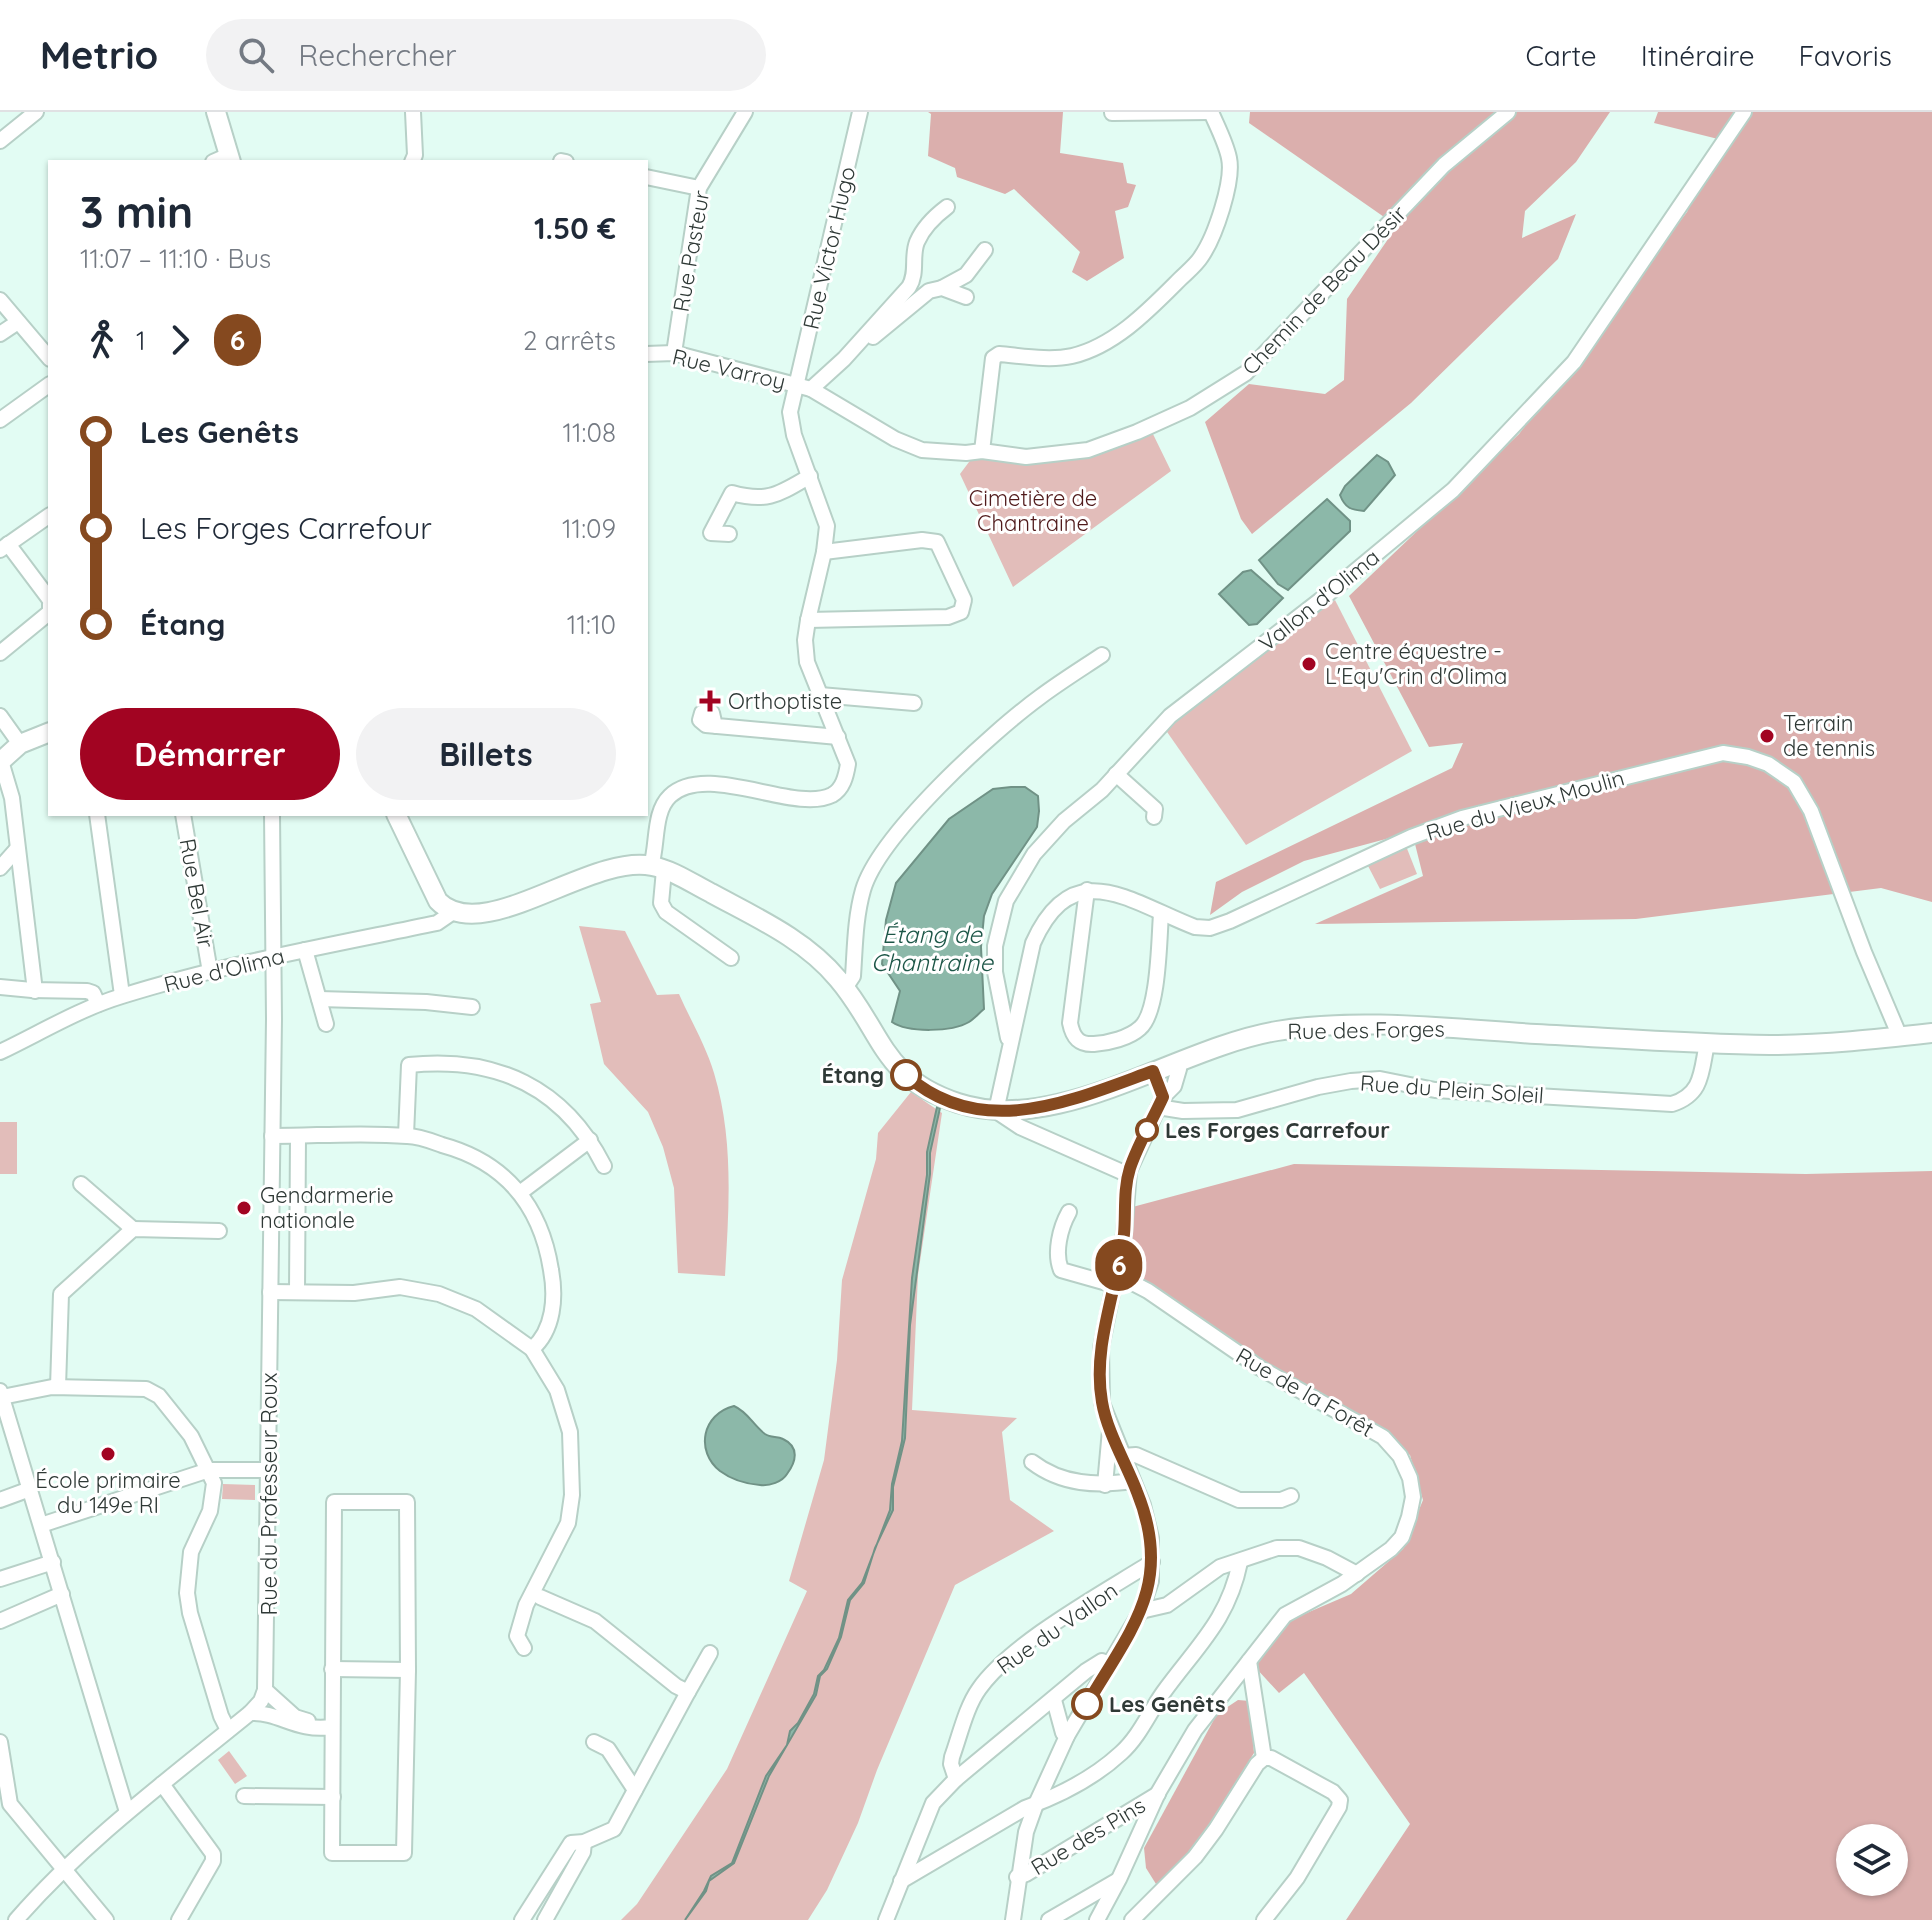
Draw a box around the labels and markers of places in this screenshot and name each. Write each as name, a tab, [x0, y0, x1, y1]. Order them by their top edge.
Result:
place label: Centre équestre - L'Equ'Crin d'Olima	[1325, 637, 1507, 690]
marker: Centre équestre - L'Equ'Crin d'Olima	[1300, 655, 1318, 673]
place label: Orthoptiste	[728, 687, 842, 715]
marker: Orthoptiste	[699, 690, 721, 712]
place label: Terrain de tennis	[1783, 709, 1875, 762]
marker: Terrain de tennis	[1758, 727, 1776, 745]
marker: Étang	[891, 1060, 921, 1090]
place label: Étang	[821, 1061, 884, 1089]
place label: Les Forges Carrefour	[1165, 1116, 1390, 1144]
marker: Les Forges Carrefour	[1136, 1119, 1158, 1141]
place label: Gendarmerie nationale	[260, 1181, 394, 1234]
marker: Gendarmerie nationale	[235, 1199, 253, 1217]
marker: École primaire du 149e RI	[99, 1445, 117, 1463]
place label: École primaire du 149e RI	[35, 1466, 181, 1519]
marker: Les Genêts	[1072, 1689, 1102, 1719]
place label: Les Genêts	[1109, 1690, 1226, 1718]

